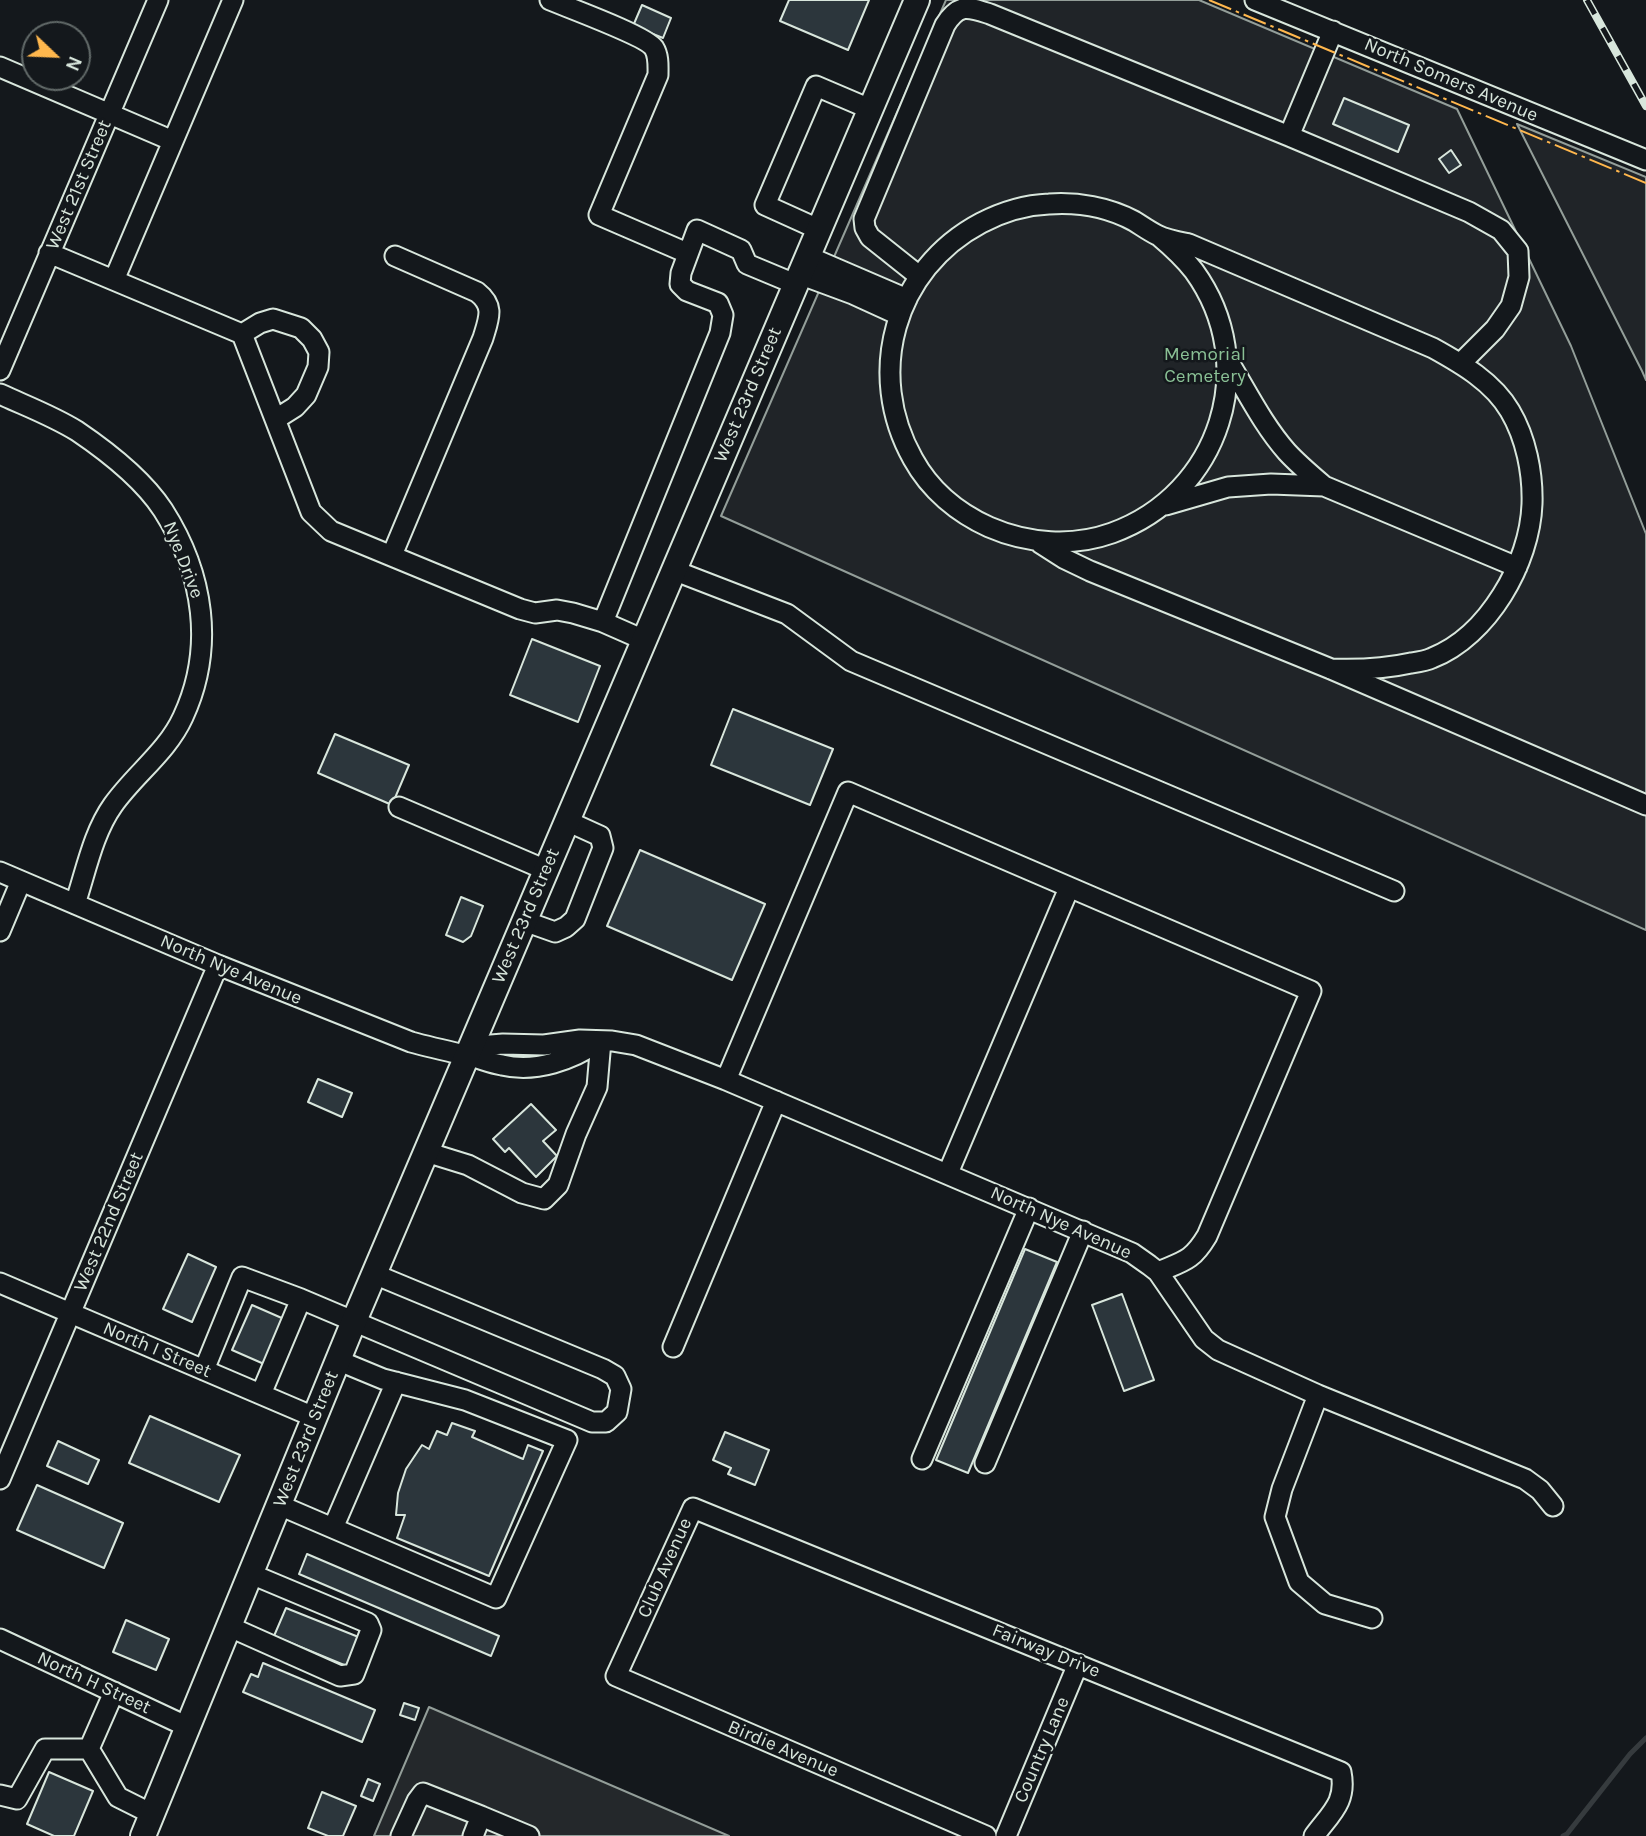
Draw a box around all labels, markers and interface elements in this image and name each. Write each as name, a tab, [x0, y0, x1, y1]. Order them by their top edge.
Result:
north arrow	[21, 21, 91, 91]
street label: North Somers Avenue	[1361, 33, 1541, 127]
text: N	[61, 53, 86, 74]
street label: West 21st Street	[41, 117, 117, 253]
street label: West 23rd Street	[709, 324, 787, 466]
park label: Memorial Cemetery	[1164, 344, 1246, 388]
street label: Nye Drive	[158, 518, 208, 602]
street label: West 23rd Street	[487, 845, 565, 987]
street label: North Nye Avenue	[157, 930, 305, 1010]
street label: West 22nd Street	[69, 1149, 149, 1295]
street label: North Nye Avenue	[987, 1182, 1135, 1264]
street label: North I Street	[99, 1317, 215, 1383]
street label: West 23rd Street	[268, 1368, 344, 1510]
street label: Club Avenue	[633, 1515, 697, 1621]
street label: Fairway Drive	[989, 1619, 1103, 1683]
street label: North H Street	[34, 1647, 154, 1719]
street label: Country Lane	[1009, 1694, 1075, 1806]
street label: Birdie Avenue	[724, 1715, 842, 1783]

